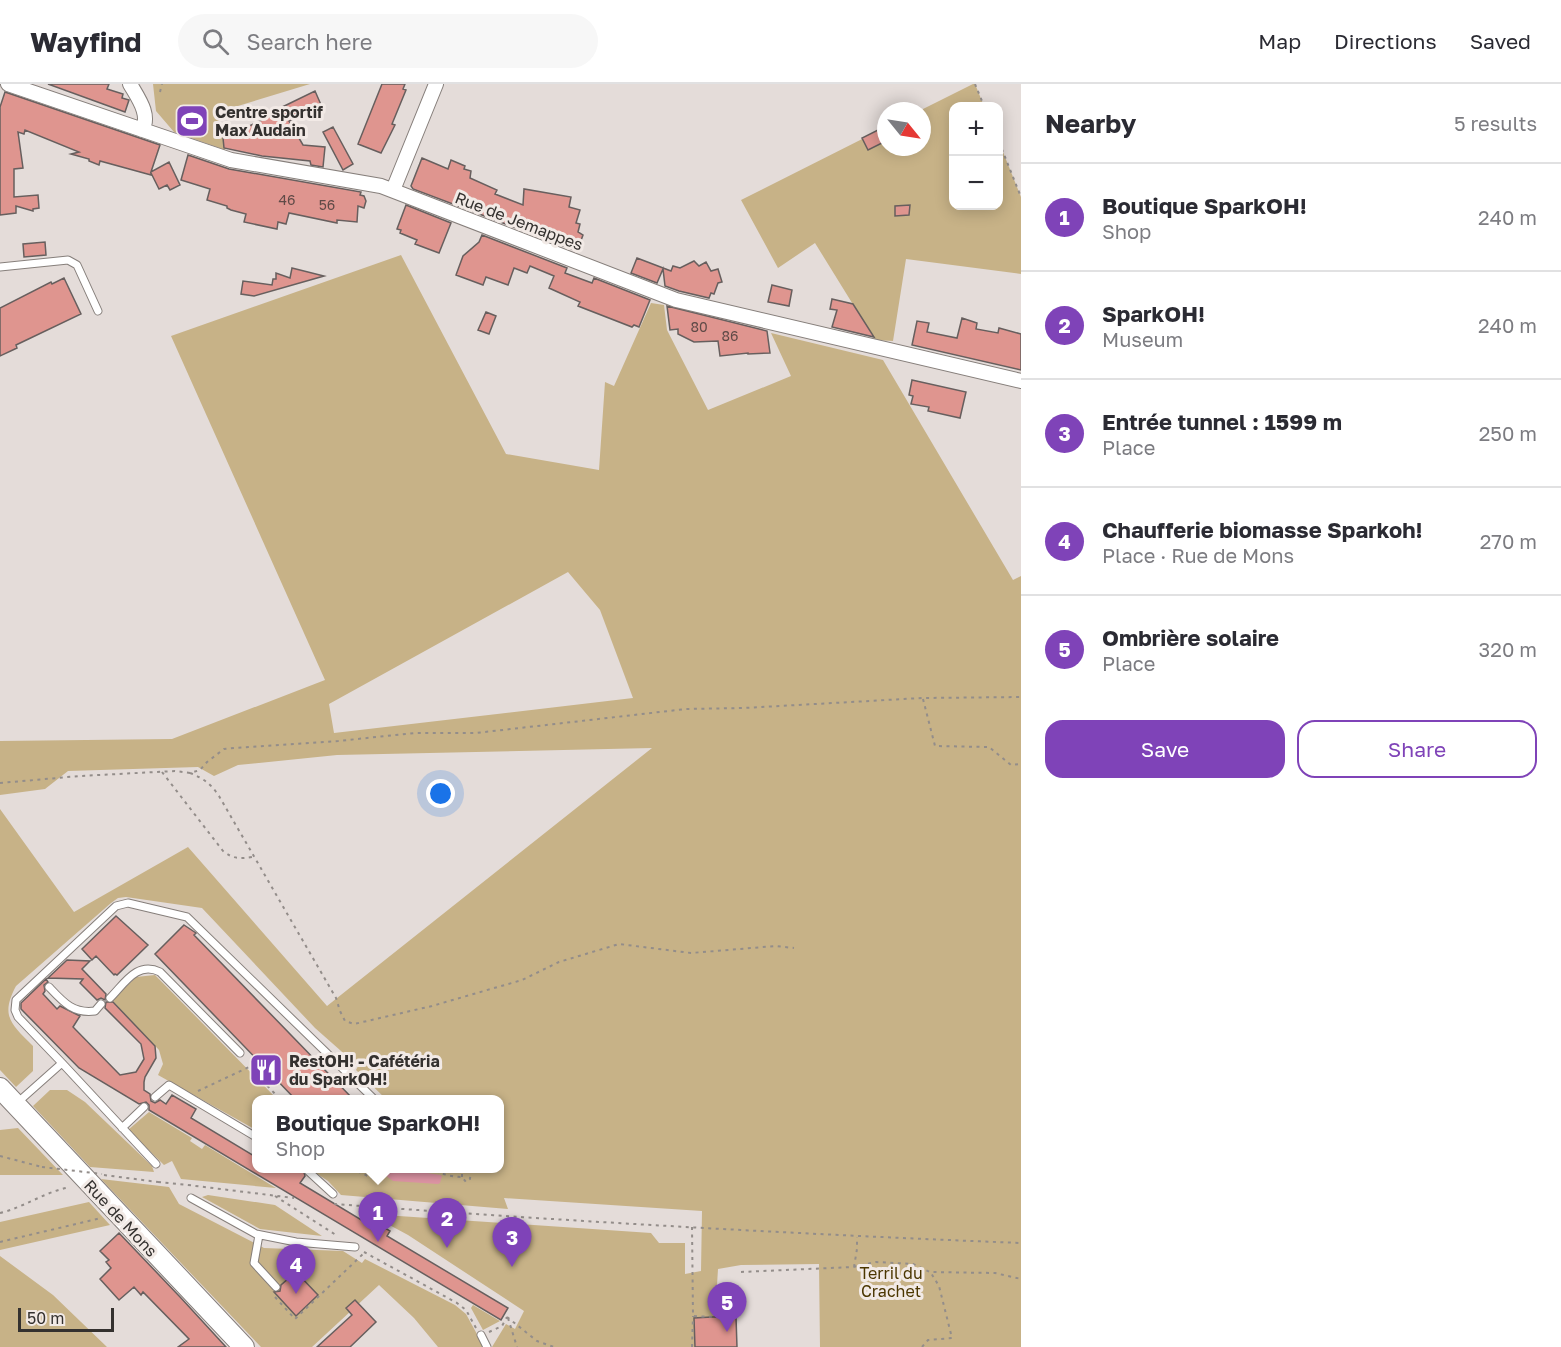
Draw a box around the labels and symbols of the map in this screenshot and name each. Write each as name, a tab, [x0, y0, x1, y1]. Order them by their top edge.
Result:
place label: Centre sportif Max Audain	[215, 102, 323, 140]
north arrow	[877, 102, 931, 156]
sports icon: Centre sportif Max Audain	[174, 103, 210, 139]
street label: Rue de Jemappes	[452, 187, 586, 255]
house number: 46	[278, 191, 296, 208]
house number: 56	[319, 196, 335, 213]
house number: 80	[690, 318, 708, 335]
house number: 86	[721, 327, 739, 344]
your location	[426, 779, 455, 808]
place label: RestOH! - Cafétéria du SparkOH!	[289, 1051, 440, 1089]
restaurant icon: RestOH! - Cafétéria du SparkOH!	[248, 1052, 284, 1088]
street label: Rue de Mons	[80, 1175, 162, 1261]
pin: 1	[358, 1192, 398, 1242]
pin: 2	[428, 1198, 466, 1248]
pin: 3	[492, 1218, 532, 1267]
pin: 4	[276, 1244, 316, 1294]
park label: Terril du Crachet	[859, 1263, 923, 1301]
pin: 5	[708, 1282, 746, 1332]
scale bar	[18, 1305, 114, 1332]

